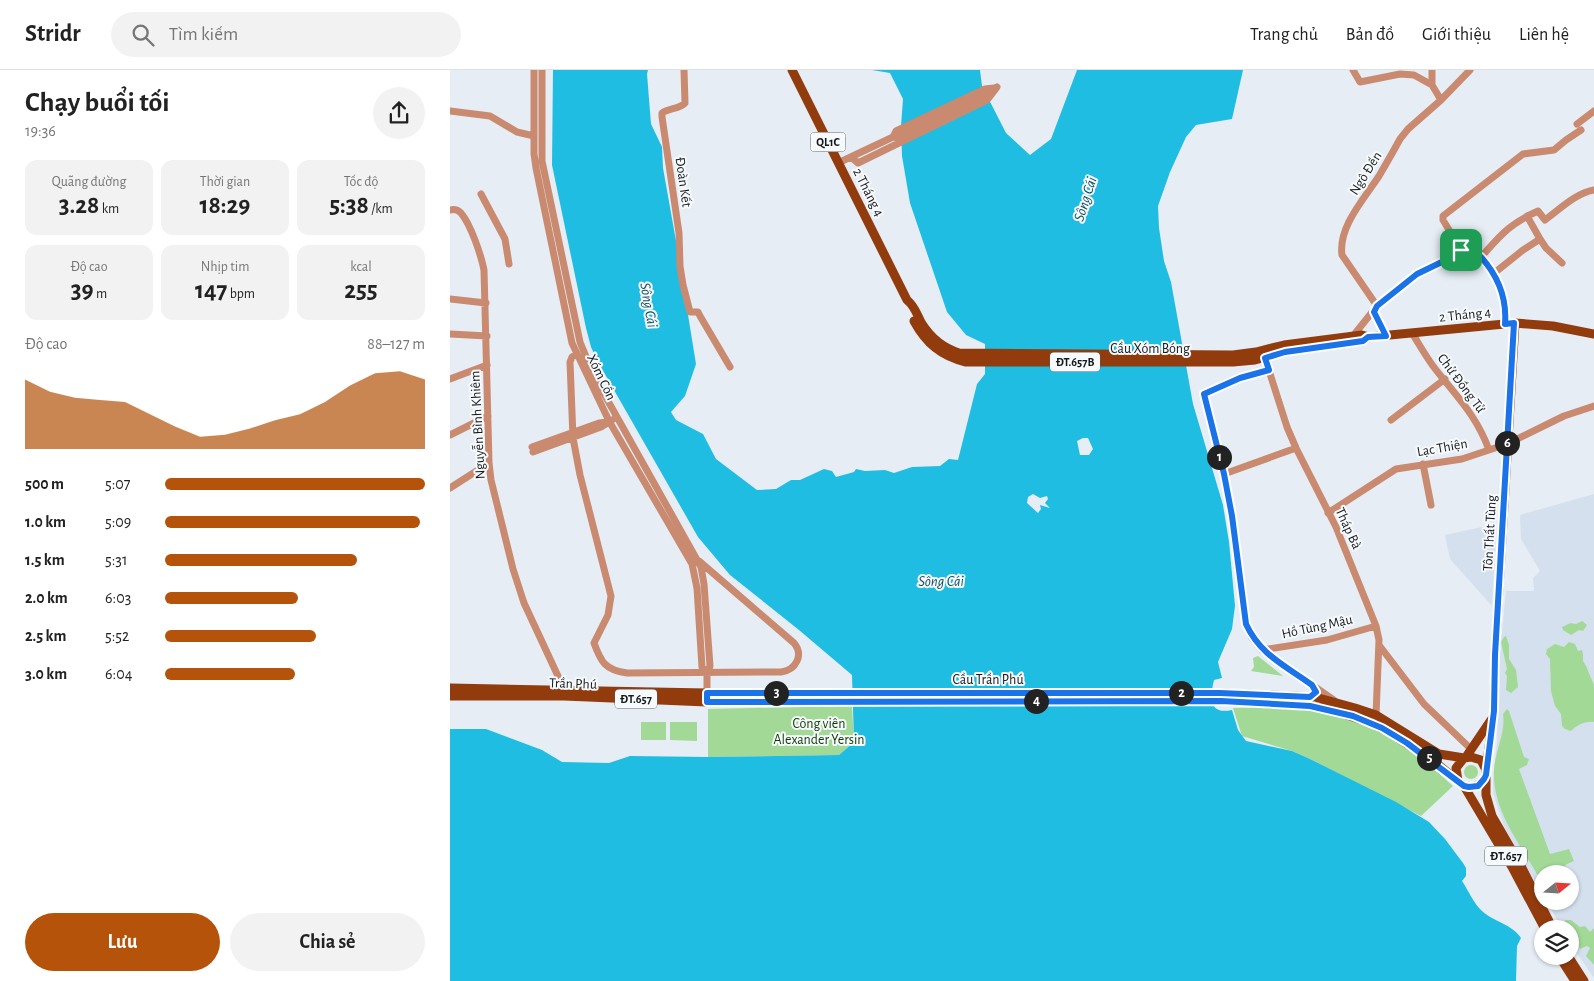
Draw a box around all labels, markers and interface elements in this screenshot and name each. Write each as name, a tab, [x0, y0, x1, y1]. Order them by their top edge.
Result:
search box	[111, 12, 461, 57]
icon: search	[129, 21, 157, 49]
text: Stridr	[25, 22, 81, 46]
text: Tìm kiếm	[169, 25, 238, 44]
text: Trang chủ	[1250, 26, 1318, 44]
text: Bản đồ	[1346, 26, 1394, 44]
text: Giới thiệu	[1422, 26, 1491, 44]
text: Liên hệ	[1519, 26, 1569, 44]
button: share	[373, 87, 425, 139]
text: Chạy buổi tối	[25, 89, 170, 117]
text: 19:36	[25, 123, 56, 139]
road number: QL1C	[810, 132, 846, 152]
street label: Ngô Đến	[1346, 149, 1385, 198]
street label: Đoàn Kết	[673, 156, 695, 209]
street label: 2 Tháng 4	[850, 166, 886, 219]
text: Quãng đường	[52, 175, 126, 189]
text: Thời gian	[200, 175, 250, 189]
text: Tốc độ	[344, 175, 378, 189]
water label: Sông Cái	[1071, 175, 1100, 223]
text: 3.28	[59, 193, 99, 218]
text: 18:29	[200, 193, 250, 218]
text: 5:38	[329, 193, 369, 218]
text: km	[99, 202, 119, 216]
text: /km	[369, 202, 393, 216]
pin	[1440, 229, 1482, 271]
icon: arrive	[1447, 236, 1475, 264]
text: Độ cao	[70, 260, 108, 274]
text: Nhịp tim	[201, 260, 249, 274]
text: kcal	[350, 260, 372, 274]
text: 39	[71, 278, 94, 303]
text: 147	[195, 278, 227, 303]
text: 255	[344, 278, 378, 303]
water label: Sông Cái	[637, 281, 660, 329]
text: m	[94, 287, 107, 301]
text: bpm	[227, 287, 255, 301]
street label: 2 Tháng 4	[1438, 305, 1492, 325]
text: Độ cao	[25, 336, 67, 352]
text: 88–127 m	[367, 336, 425, 352]
street label: Cầu Xóm Bóng	[1110, 341, 1190, 356]
street label: Chử Đồng Tử	[1435, 351, 1489, 416]
street label: Xóm Cồn	[584, 352, 619, 403]
road number: ĐT.657B	[1050, 352, 1100, 372]
street label: Nguyễn Bình Khiêm	[466, 370, 488, 480]
pin: 6	[1494, 430, 1520, 456]
text: 6	[1504, 436, 1511, 450]
street label: Lạc Thiện	[1416, 437, 1469, 459]
pin: 1	[1206, 444, 1232, 470]
text: 1	[1217, 450, 1222, 464]
text: 500 m	[25, 476, 64, 492]
text: 5:07	[105, 476, 130, 492]
street label: Tôn Thất Tùng	[1480, 494, 1499, 572]
street label: Tháp Bà	[1332, 506, 1364, 552]
text: 1.0 km	[25, 514, 66, 530]
text: 5:09	[105, 514, 131, 530]
text: 1.5 km	[25, 552, 65, 568]
text: 5:31	[105, 552, 127, 568]
water label: Sông Cái	[918, 574, 964, 589]
text: 2.0 km	[25, 590, 68, 606]
text: 6:03	[105, 590, 131, 606]
street label: Hồ Tùng Mậu	[1280, 612, 1354, 641]
text: 2.5 km	[25, 628, 66, 644]
text: 5:52	[105, 628, 129, 644]
text: 3.0 km	[25, 666, 67, 682]
text: 6:04	[105, 666, 132, 682]
street label: Cầu Trần Phú	[952, 672, 1024, 687]
street label: Trần Phú	[549, 675, 597, 692]
pin: 3	[764, 680, 788, 706]
pin: 2	[1168, 680, 1194, 706]
text: 3	[773, 686, 780, 700]
text: 2	[1178, 686, 1185, 700]
pin: 4	[1024, 688, 1048, 714]
road number: ĐT.657	[615, 690, 657, 708]
text: 4	[1033, 694, 1040, 708]
park label: Công viên Alexander Yersin	[773, 717, 865, 747]
pin: 5	[1416, 746, 1442, 770]
text: 5	[1426, 751, 1433, 765]
road number: ĐT.657	[1485, 846, 1527, 866]
north arrow	[1534, 865, 1579, 910]
map controls	[1534, 865, 1579, 965]
button: Lưu	[25, 913, 220, 971]
button: Chia sẻ	[230, 913, 425, 971]
button: layers	[1534, 920, 1579, 965]

